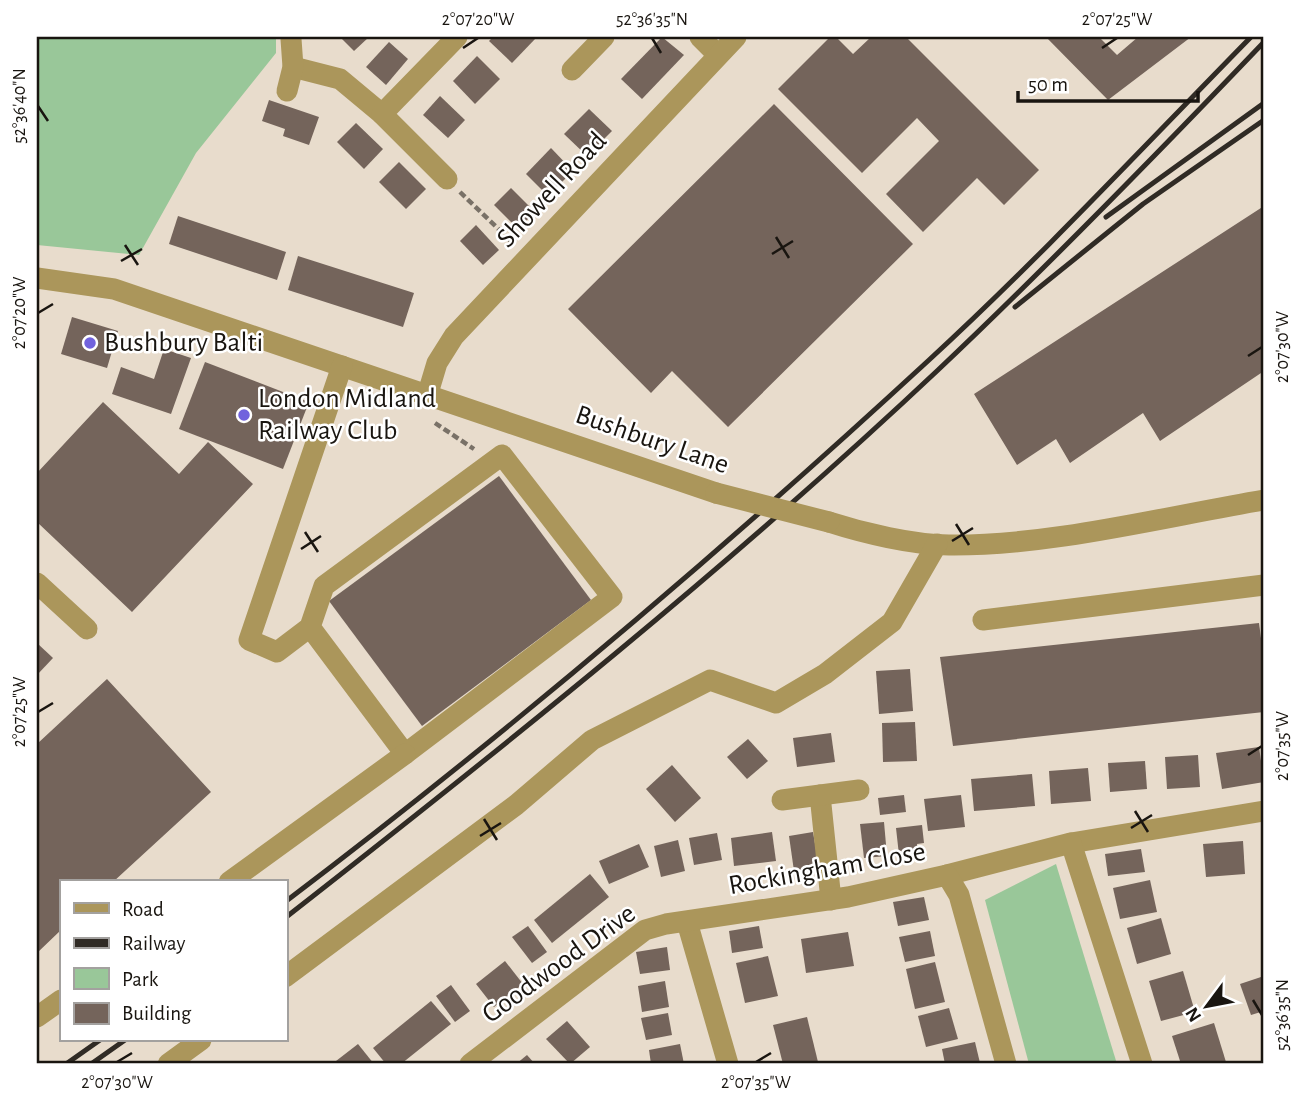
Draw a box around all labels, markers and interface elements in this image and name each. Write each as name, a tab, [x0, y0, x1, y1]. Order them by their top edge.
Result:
text: 2°07'20"W	[442, 11, 514, 29]
text: 52°36'35"N	[616, 11, 688, 29]
text: 2°07'25"W	[1082, 11, 1152, 29]
scale bar	[1018, 60, 1198, 104]
text: 52°36'40"N	[11, 68, 29, 144]
text: 50 m	[1028, 74, 1068, 95]
street label: Showell Road	[492, 127, 612, 253]
text: 2°07'20"W	[11, 277, 29, 349]
text: 2°07'30"W	[1274, 311, 1292, 383]
place label: Bushbury Balti	[104, 329, 263, 357]
marker: Bushbury Balti	[82, 335, 98, 351]
place label: London Midland Railway Club	[258, 385, 436, 445]
street label: Bushbury Lane	[572, 401, 732, 479]
marker: London Midland Railway Club	[236, 407, 252, 423]
text: 2°07'25"W	[11, 677, 29, 747]
text: 2°07'35"W	[1274, 711, 1292, 781]
street label: Rockingham Close	[726, 838, 928, 900]
legend	[60, 880, 287, 1042]
text: Road	[122, 899, 164, 920]
street label: Goodwood Drive	[477, 899, 641, 1029]
text: Railway	[122, 933, 185, 954]
text: Park	[122, 969, 159, 990]
north arrow	[1172, 972, 1242, 1042]
text: 52°36'35"N	[1274, 979, 1292, 1051]
text: Building	[122, 1003, 192, 1024]
text: N	[1182, 1004, 1205, 1025]
text: 2°07'30"W	[81, 1074, 153, 1092]
text: 2°07'35"W	[721, 1074, 791, 1092]

